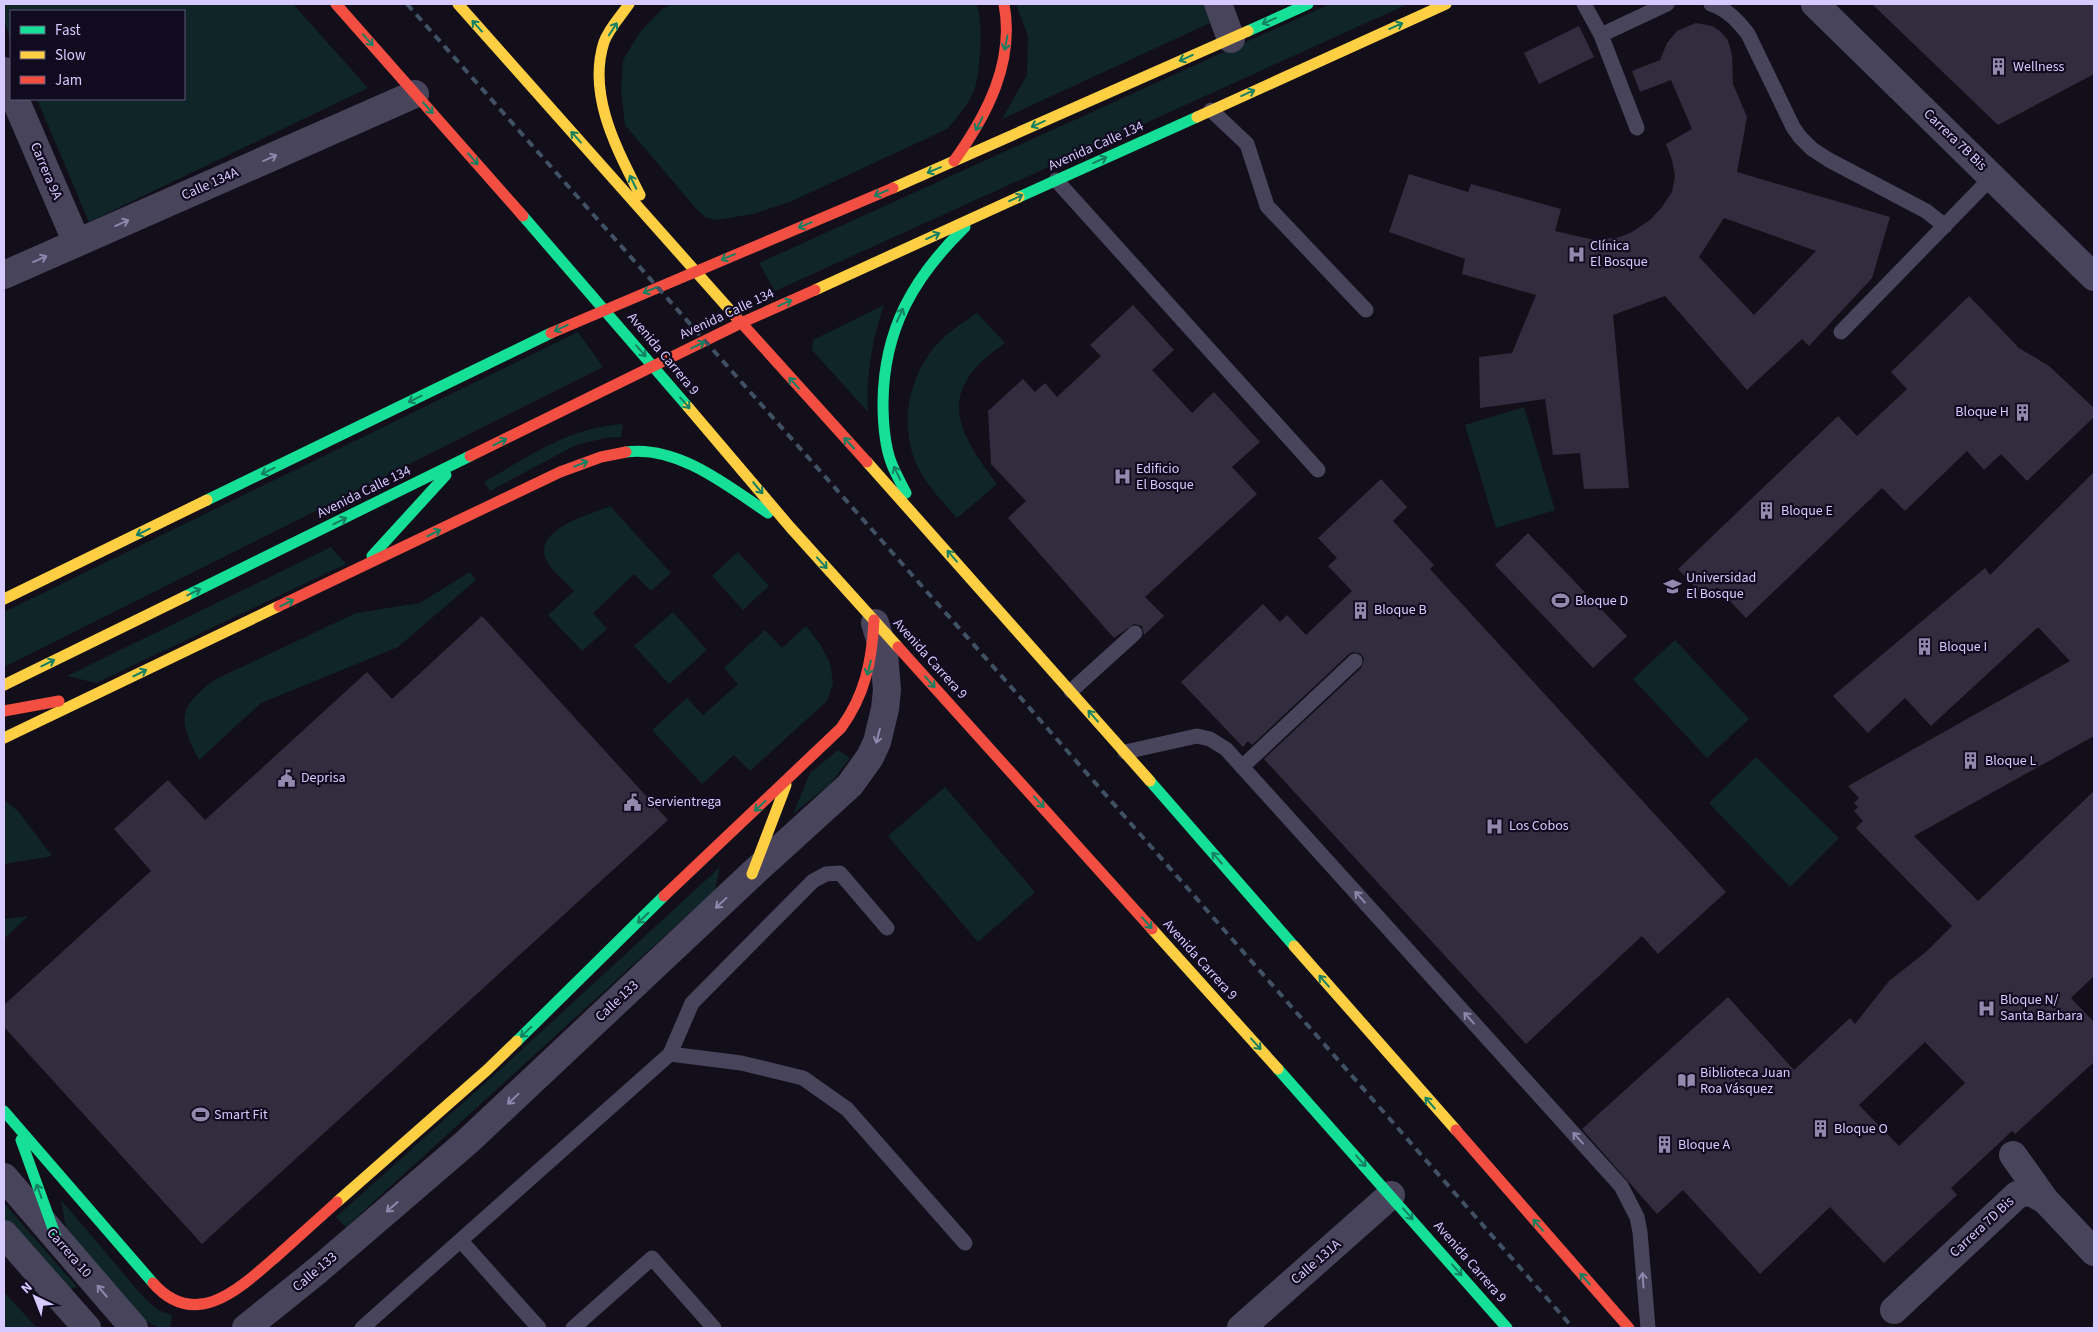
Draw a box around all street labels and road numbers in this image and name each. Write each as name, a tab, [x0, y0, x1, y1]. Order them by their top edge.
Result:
street label: Carrera 7B Bis	[1919, 105, 1991, 176]
street label: Avenida Calle 134	[1045, 116, 1147, 176]
street label: Carrera 9A	[25, 139, 67, 203]
street label: Calle 134A	[178, 162, 242, 205]
street label: Avenida Calle 134	[676, 283, 778, 345]
street label: Avenida Carrera 9	[622, 308, 704, 400]
street label: Avenida Calle 134	[314, 461, 414, 523]
street label: Avenida Carrera 9	[888, 614, 972, 704]
street label: Avenida Carrera 9	[1158, 915, 1242, 1005]
street label: Calle 133	[591, 976, 643, 1026]
street label: Carrera 7D Bis	[1945, 1192, 2019, 1262]
street label: Avenida Carrera 9	[1429, 1217, 1511, 1307]
street label: Carrera 10	[42, 1224, 96, 1282]
street label: Calle 131A	[1287, 1234, 1346, 1289]
street label: Calle 133	[288, 1247, 342, 1297]

